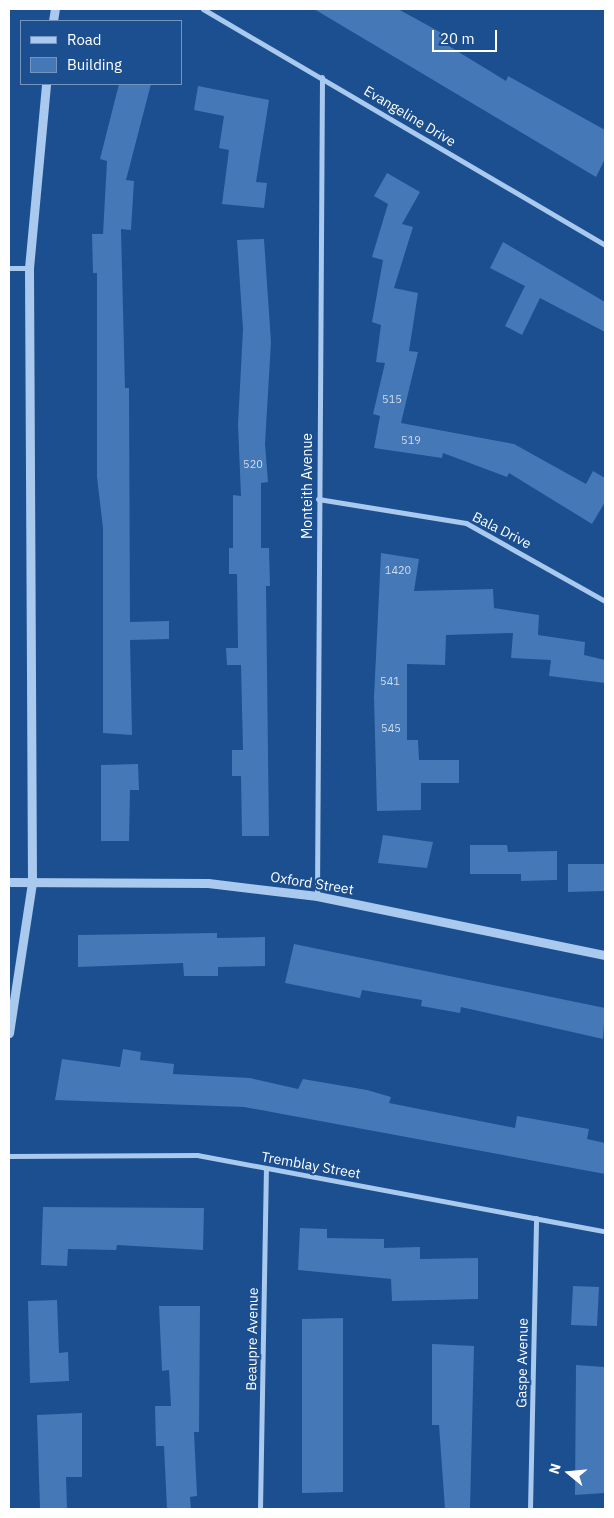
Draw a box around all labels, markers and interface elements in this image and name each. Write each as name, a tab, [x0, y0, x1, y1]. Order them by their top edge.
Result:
legend	[20, 20, 182, 85]
scale bar	[434, 20, 499, 52]
text: 20 m	[440, 29, 475, 48]
text: Road	[67, 30, 102, 49]
text: Building	[67, 55, 122, 74]
street label: Evangeline Drive	[361, 82, 459, 150]
house number: 515	[382, 392, 402, 406]
street label: Monteith Avenue	[299, 433, 315, 539]
house number: 519	[401, 433, 421, 447]
house number: 520	[243, 457, 263, 471]
street label: Bala Drive	[470, 508, 534, 552]
house number: 1420	[385, 563, 411, 577]
house number: 541	[380, 674, 400, 688]
house number: 545	[381, 721, 401, 735]
street label: Oxford Street	[269, 868, 355, 898]
street label: Tremblay Street	[260, 1148, 362, 1182]
street label: Beaupre Avenue	[243, 1287, 261, 1391]
street label: Gaspe Avenue	[513, 1318, 531, 1408]
north arrow	[544, 1448, 594, 1498]
text: N	[545, 1461, 565, 1476]

